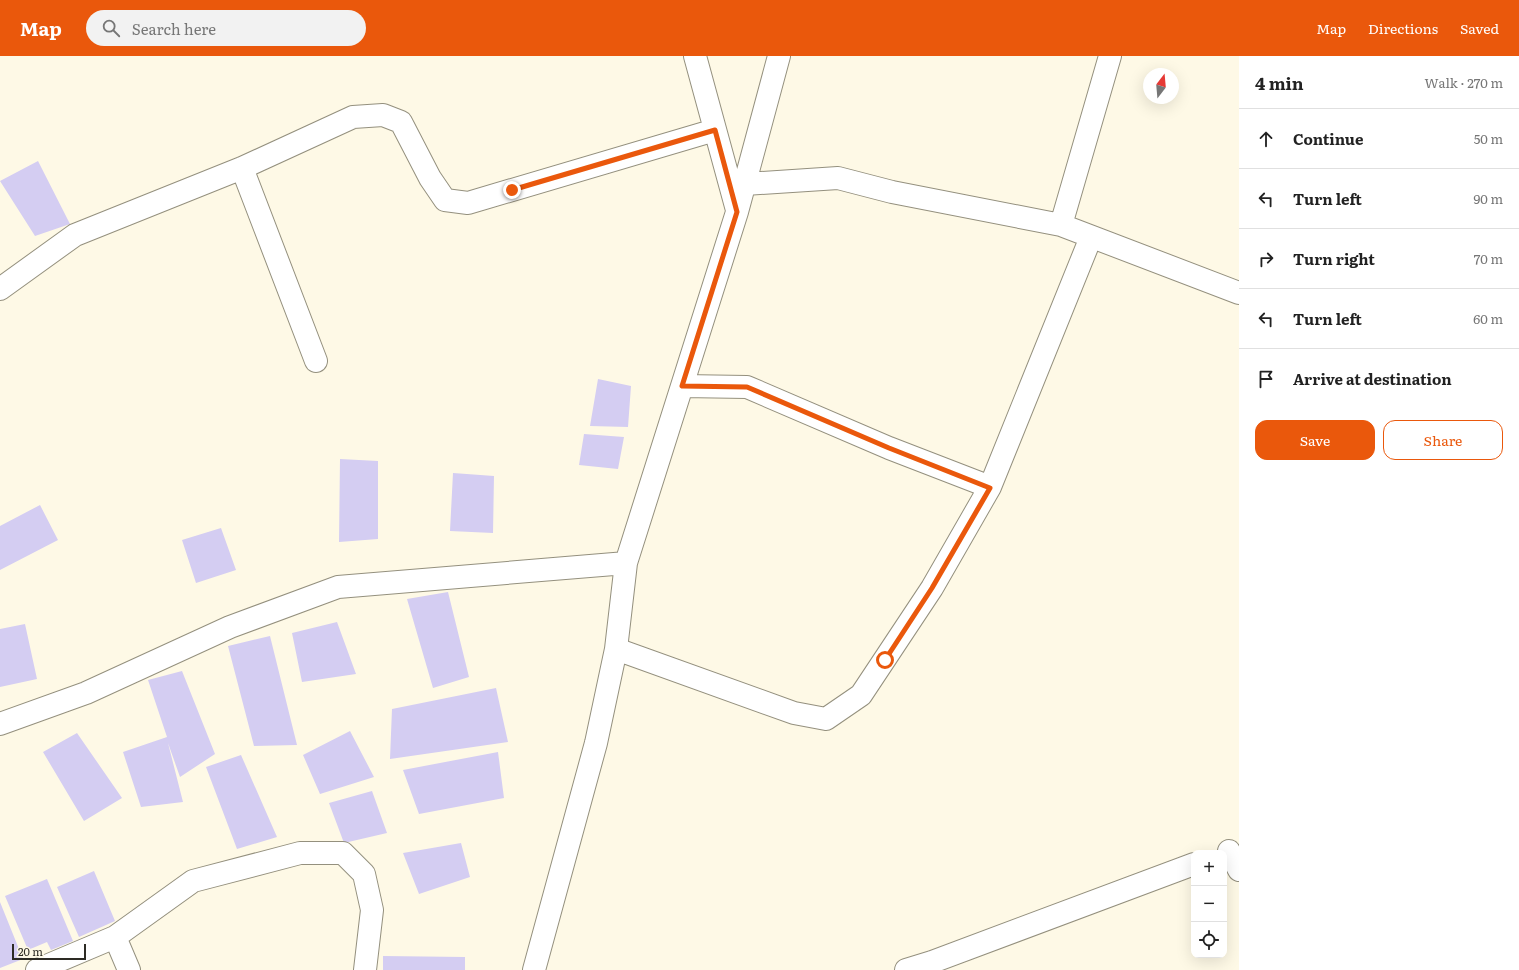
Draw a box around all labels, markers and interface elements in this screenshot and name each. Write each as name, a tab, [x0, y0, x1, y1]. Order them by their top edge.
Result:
search box	[86, 10, 366, 46]
text: Map	[20, 14, 62, 42]
icon: search	[100, 17, 122, 39]
text: Search here	[132, 17, 216, 40]
text: Map	[1316, 18, 1346, 38]
text: Directions	[1368, 18, 1438, 38]
text: Saved	[1460, 18, 1499, 38]
north arrow	[1143, 68, 1179, 104]
text: 4 min	[1255, 70, 1304, 95]
text: Walk · 270 m	[1424, 73, 1503, 92]
text: Continue	[1293, 127, 1363, 150]
icon: ahead	[1255, 128, 1277, 150]
text: 50 m	[1474, 129, 1503, 148]
route end	[503, 181, 521, 199]
text: Turn left	[1293, 187, 1362, 210]
icon: left	[1255, 188, 1277, 210]
text: 90 m	[1473, 189, 1503, 208]
text: Turn right	[1293, 247, 1375, 270]
icon: right	[1255, 248, 1277, 270]
text: 70 m	[1474, 249, 1503, 268]
text: Turn left	[1293, 307, 1362, 330]
icon: left	[1255, 308, 1277, 330]
text: 60 m	[1473, 309, 1503, 328]
text: Arrive at destination	[1293, 367, 1452, 390]
icon: arrive	[1255, 368, 1277, 390]
button: Save	[1255, 420, 1375, 460]
button: Share	[1383, 420, 1503, 460]
route start	[876, 651, 894, 669]
map controls	[1191, 850, 1227, 958]
button: +	[1191, 850, 1227, 886]
button: −	[1191, 886, 1227, 922]
button: locate	[1191, 922, 1227, 958]
scale bar	[12, 942, 86, 961]
text: 20 m	[18, 943, 43, 959]

